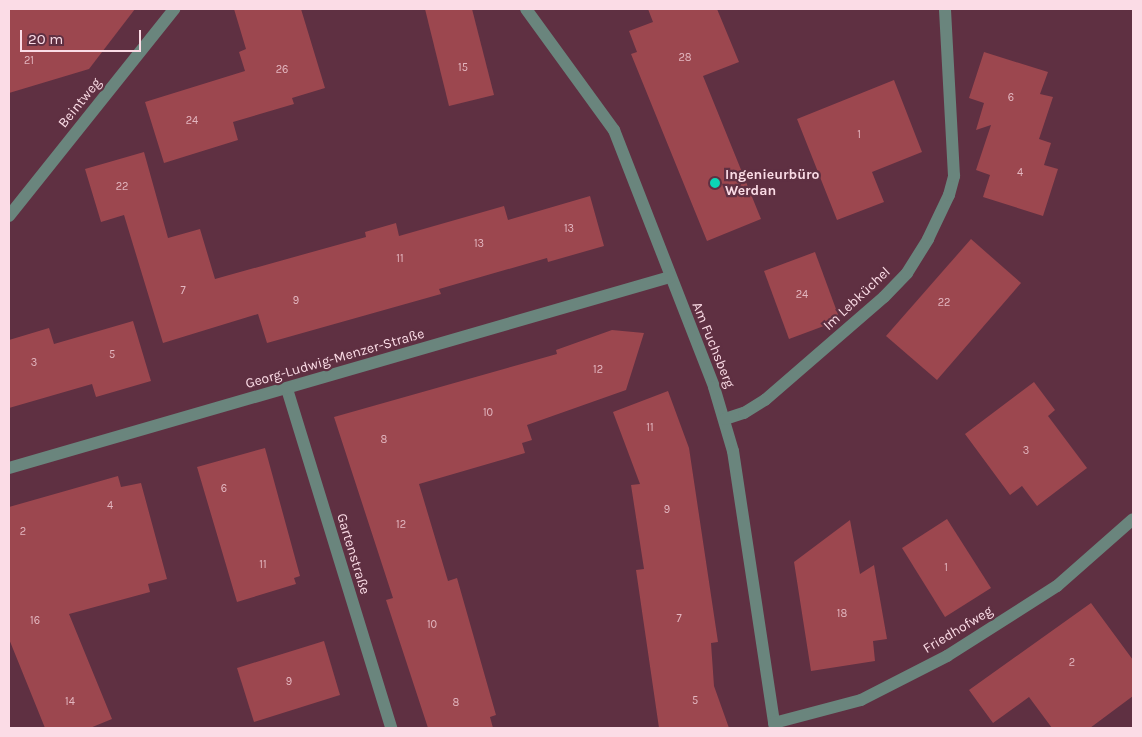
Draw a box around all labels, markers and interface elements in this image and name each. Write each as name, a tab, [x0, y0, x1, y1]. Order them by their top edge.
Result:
scale bar	[22, 20, 144, 52]
text: 20 m	[28, 30, 63, 48]
house number: 28	[678, 51, 692, 65]
house number: 21	[24, 54, 34, 68]
house number: 15	[458, 61, 468, 75]
house number: 26	[276, 63, 288, 77]
street label: Beintweg	[55, 75, 105, 131]
house number: 6	[1008, 91, 1014, 105]
house number: 24	[186, 114, 198, 128]
house number: 1	[857, 128, 861, 142]
house number: 4	[1017, 166, 1023, 180]
place label: Ingenieurbüro Werdan	[725, 167, 819, 200]
marker: Ingenieurbüro Werdan	[709, 177, 721, 189]
house number: 22	[116, 180, 128, 194]
house number: 13	[564, 222, 574, 236]
house number: 13	[474, 237, 484, 251]
house number: 11	[396, 252, 404, 266]
street label: Im Lebküchel	[820, 264, 894, 334]
house number: 7	[180, 284, 186, 298]
house number: 24	[796, 288, 808, 302]
house number: 9	[293, 294, 299, 308]
house number: 22	[938, 296, 950, 310]
street label: Am Fuchsberg	[688, 300, 738, 390]
street label: Georg-Ludwig-Menzer-Straße	[244, 325, 426, 393]
house number: 5	[109, 348, 115, 362]
house number: 3	[31, 356, 37, 370]
house number: 12	[593, 363, 603, 377]
house number: 10	[483, 406, 493, 420]
house number: 11	[646, 421, 654, 435]
house number: 8	[381, 433, 387, 447]
house number: 3	[1023, 444, 1029, 458]
house number: 6	[221, 482, 227, 496]
house number: 4	[107, 499, 113, 513]
house number: 9	[664, 503, 670, 517]
street label: Gartenstraße	[333, 511, 373, 597]
house number: 12	[396, 518, 406, 532]
house number: 2	[20, 525, 26, 539]
house number: 11	[259, 558, 267, 572]
house number: 1	[944, 561, 948, 575]
street label: Friedhofweg	[920, 603, 996, 657]
house number: 18	[837, 607, 847, 621]
house number: 7	[676, 612, 682, 626]
house number: 16	[30, 614, 40, 628]
house number: 10	[427, 618, 437, 632]
house number: 2	[1069, 656, 1075, 670]
house number: 9	[286, 675, 292, 689]
house number: 5	[692, 694, 698, 708]
house number: 14	[65, 695, 75, 709]
house number: 8	[453, 696, 459, 710]

